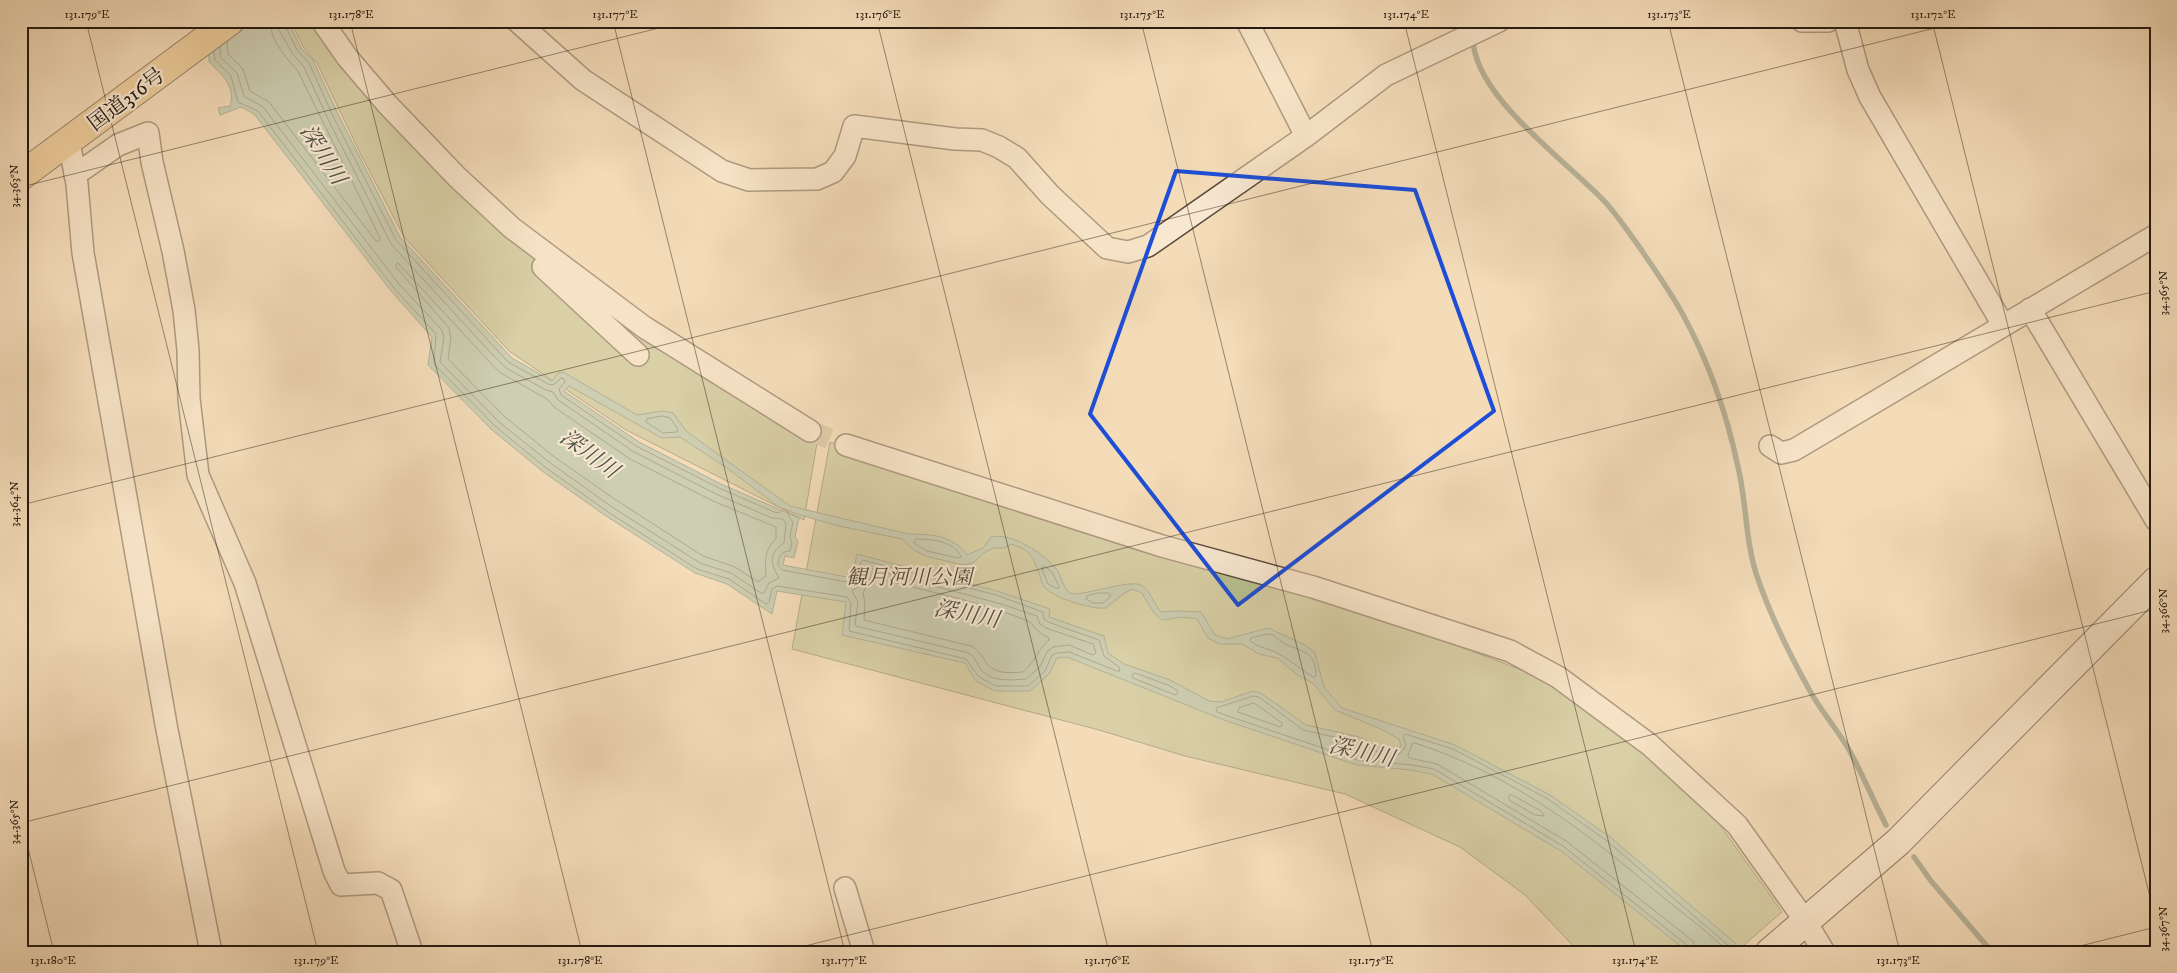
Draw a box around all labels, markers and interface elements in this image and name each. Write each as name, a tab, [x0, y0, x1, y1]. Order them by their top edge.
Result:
text: 131.179°E	[64, 7, 110, 22]
text: 131.178°E	[328, 7, 374, 22]
text: 131.177°E	[592, 7, 638, 22]
text: 131.176°E	[855, 7, 901, 22]
text: 131.175°E	[1119, 7, 1165, 22]
text: 131.174°E	[1383, 7, 1429, 22]
text: 131.173°E	[1647, 7, 1691, 22]
text: 131.172°E	[1910, 7, 1956, 22]
street label: 国道316号	[83, 63, 170, 137]
water label: 深川川	[294, 120, 353, 192]
text: 34.363°N	[7, 164, 22, 208]
text: 34.365°N	[2156, 270, 2171, 315]
water label: 深川川	[554, 424, 625, 486]
text: 34.364°N	[7, 481, 22, 527]
park label: 観月河川公園	[846, 565, 975, 591]
text: 34.366°N	[2156, 588, 2171, 634]
water label: 深川川	[932, 595, 1004, 634]
water label: 深川川	[1326, 732, 1399, 773]
text: 34.365°N	[7, 799, 22, 844]
text: 34.367°N	[2156, 906, 2171, 952]
text: 131.180°E	[30, 953, 76, 968]
text: 131.179°E	[293, 953, 339, 968]
text: 131.178°E	[557, 953, 603, 968]
text: 131.177°E	[821, 953, 867, 968]
text: 131.176°E	[1084, 953, 1130, 968]
text: 131.175°E	[1348, 953, 1394, 968]
text: 131.174°E	[1612, 953, 1658, 968]
text: 131.173°E	[1876, 953, 1920, 968]

